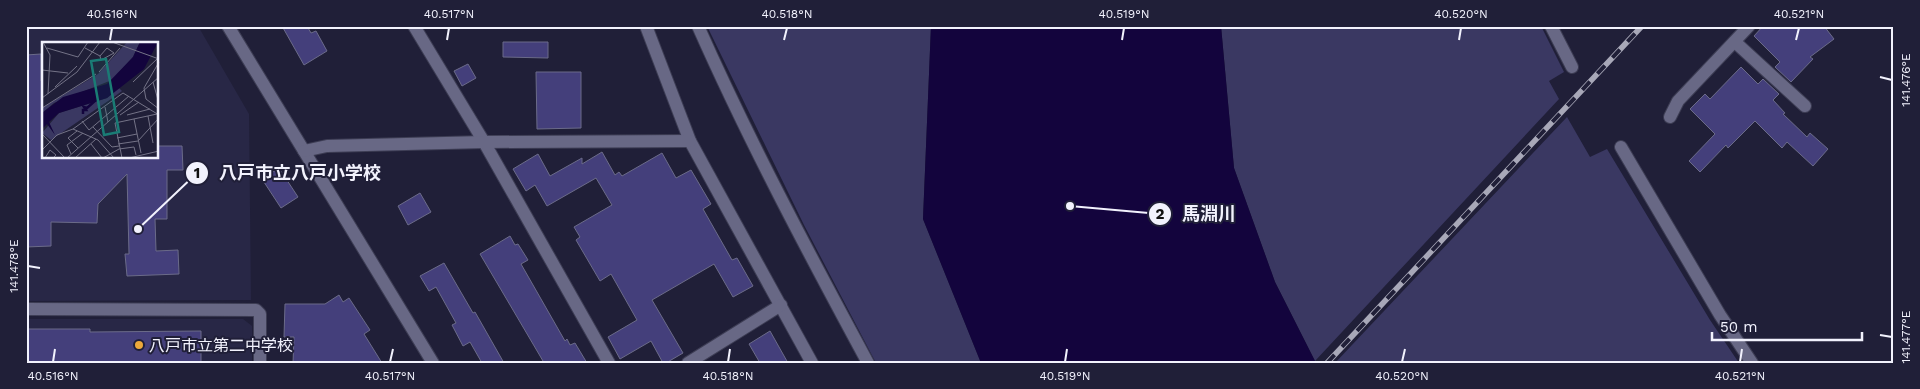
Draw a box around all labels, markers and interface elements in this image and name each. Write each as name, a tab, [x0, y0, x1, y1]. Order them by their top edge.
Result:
text: 40.516°N	[87, 7, 138, 21]
text: 40.517°N	[424, 7, 474, 21]
text: 40.518°N	[761, 7, 813, 21]
text: 40.519°N	[1098, 7, 1150, 21]
text: 40.520°N	[1434, 7, 1488, 21]
text: 40.521°N	[1774, 7, 1824, 21]
inset map	[42, 42, 159, 159]
text: 141.476°E	[1899, 53, 1913, 107]
callout: 八戸市立八戸小学校	[184, 157, 391, 190]
text: 八戸市立八戸小学校	[219, 162, 381, 183]
text: 1	[194, 164, 200, 182]
callout: 馬淵川	[1147, 197, 1246, 230]
text: 馬淵川	[1182, 203, 1236, 224]
text: 2	[1156, 205, 1165, 223]
text: 141.478°E	[7, 239, 21, 293]
scale bar	[1712, 309, 1862, 341]
text: 141.477°E	[1899, 310, 1913, 363]
text: 50 m	[1720, 318, 1757, 336]
place label: 八戸市立第二中学校	[149, 336, 293, 355]
marker: 八戸市立第二中学校	[133, 339, 145, 351]
text: 40.516°N	[28, 369, 79, 383]
text: 40.517°N	[365, 369, 415, 383]
text: 40.518°N	[702, 369, 754, 383]
text: 40.519°N	[1039, 369, 1091, 383]
text: 40.520°N	[1375, 369, 1429, 383]
text: 40.521°N	[1715, 369, 1765, 383]

